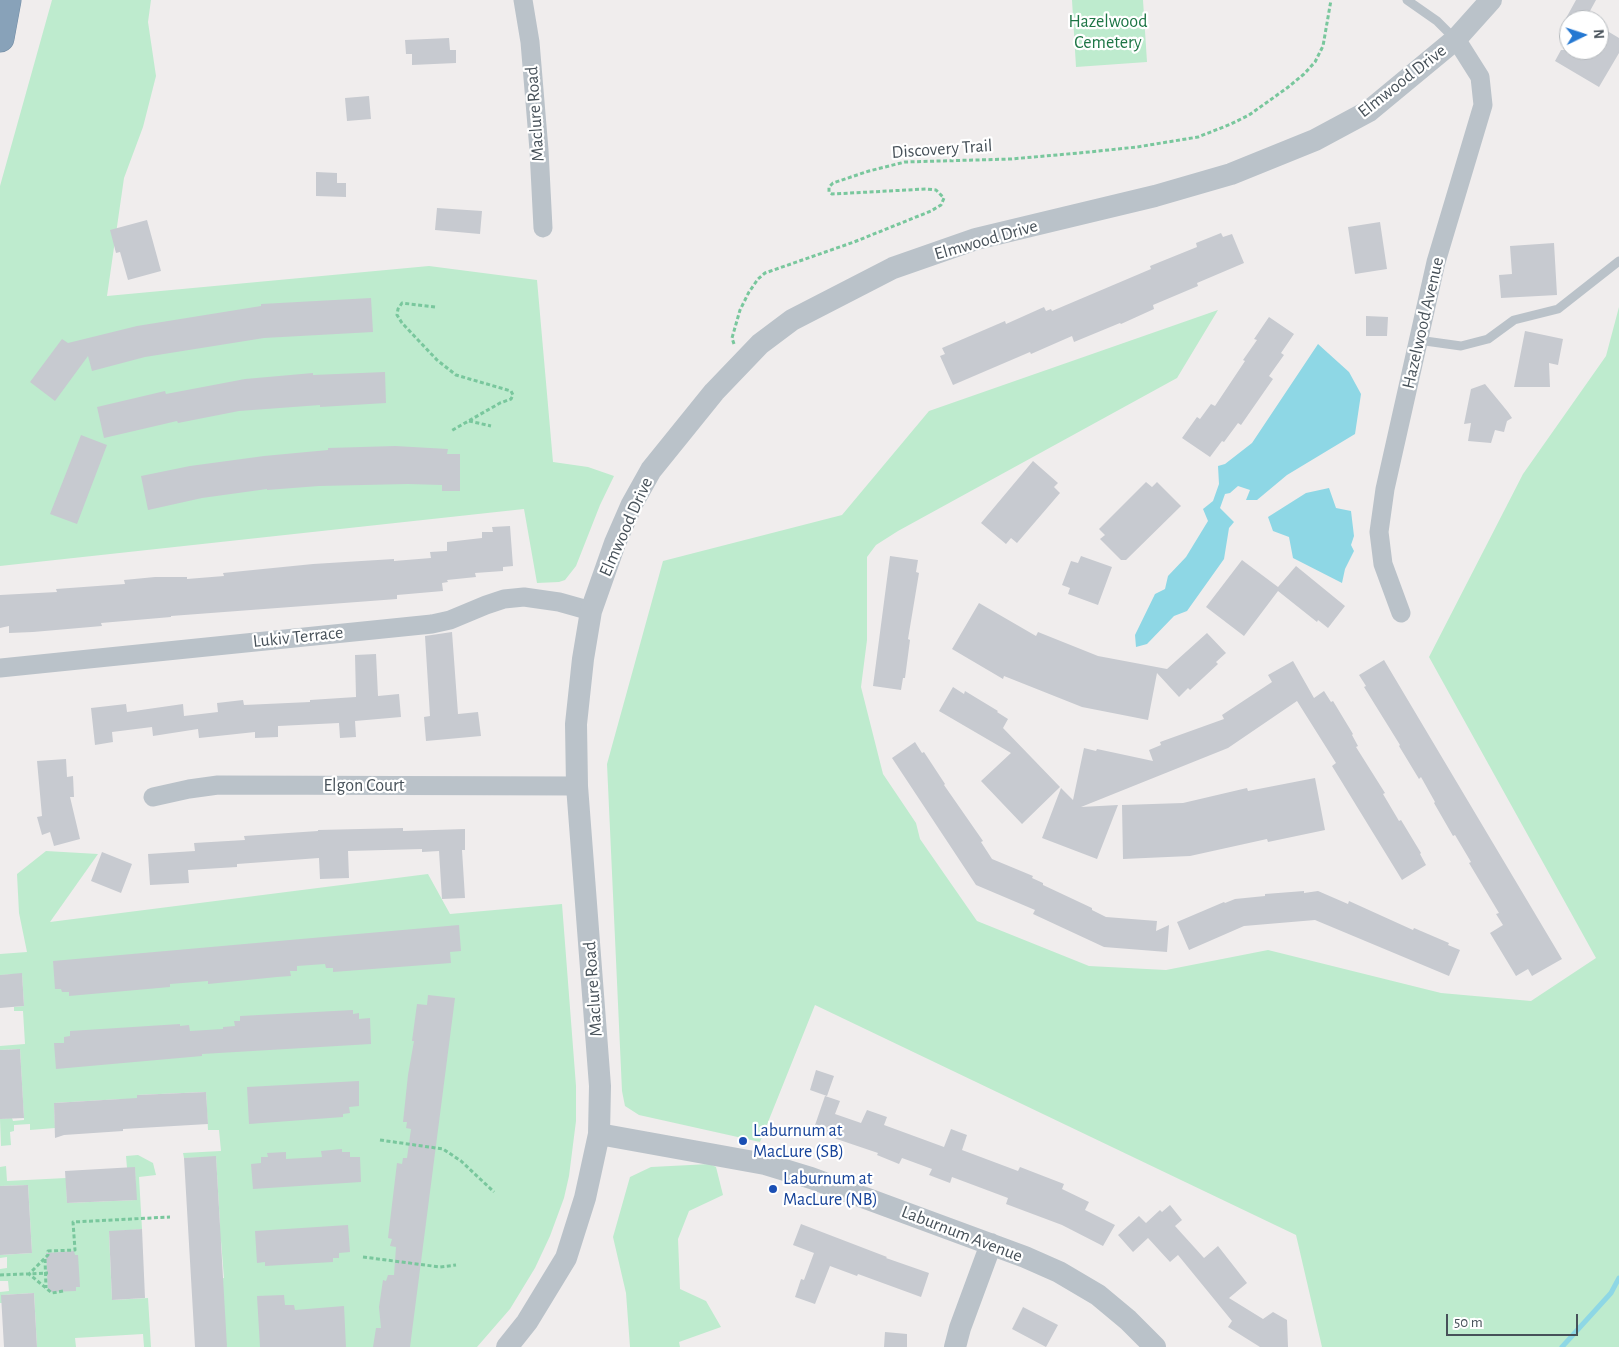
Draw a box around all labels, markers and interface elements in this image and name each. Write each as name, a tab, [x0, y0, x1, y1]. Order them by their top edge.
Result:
north arrow	[1559, 10, 1609, 60]
park label: Hazelwood Cemetery	[1068, 11, 1148, 54]
text: N	[1591, 29, 1605, 39]
street label: Elmwood Drive	[1353, 40, 1451, 122]
street label: Maclure Road	[521, 66, 549, 162]
street label: Discovery Trail	[891, 135, 993, 163]
street label: Elmwood Drive	[932, 215, 1040, 265]
street label: Hazelwood Avenue	[1397, 255, 1449, 391]
street label: Elmwood Drive	[594, 474, 658, 580]
street label: Lukiv Terrace	[252, 622, 344, 652]
street label: Elgon Court	[323, 775, 405, 797]
street label: Maclure Road	[579, 941, 607, 1037]
place label: Laburnum at MacLure (SB)	[753, 1120, 844, 1162]
marker: Laburnum at MacLure (SB)	[737, 1135, 749, 1147]
place label: Laburnum at MacLure (NB)	[783, 1168, 878, 1210]
marker: Laburnum at MacLure (NB)	[767, 1183, 779, 1195]
street label: Laburnum Avenue	[898, 1201, 1026, 1267]
scale bar	[1449, 1304, 1582, 1336]
text: 50 m	[1454, 1315, 1483, 1330]

